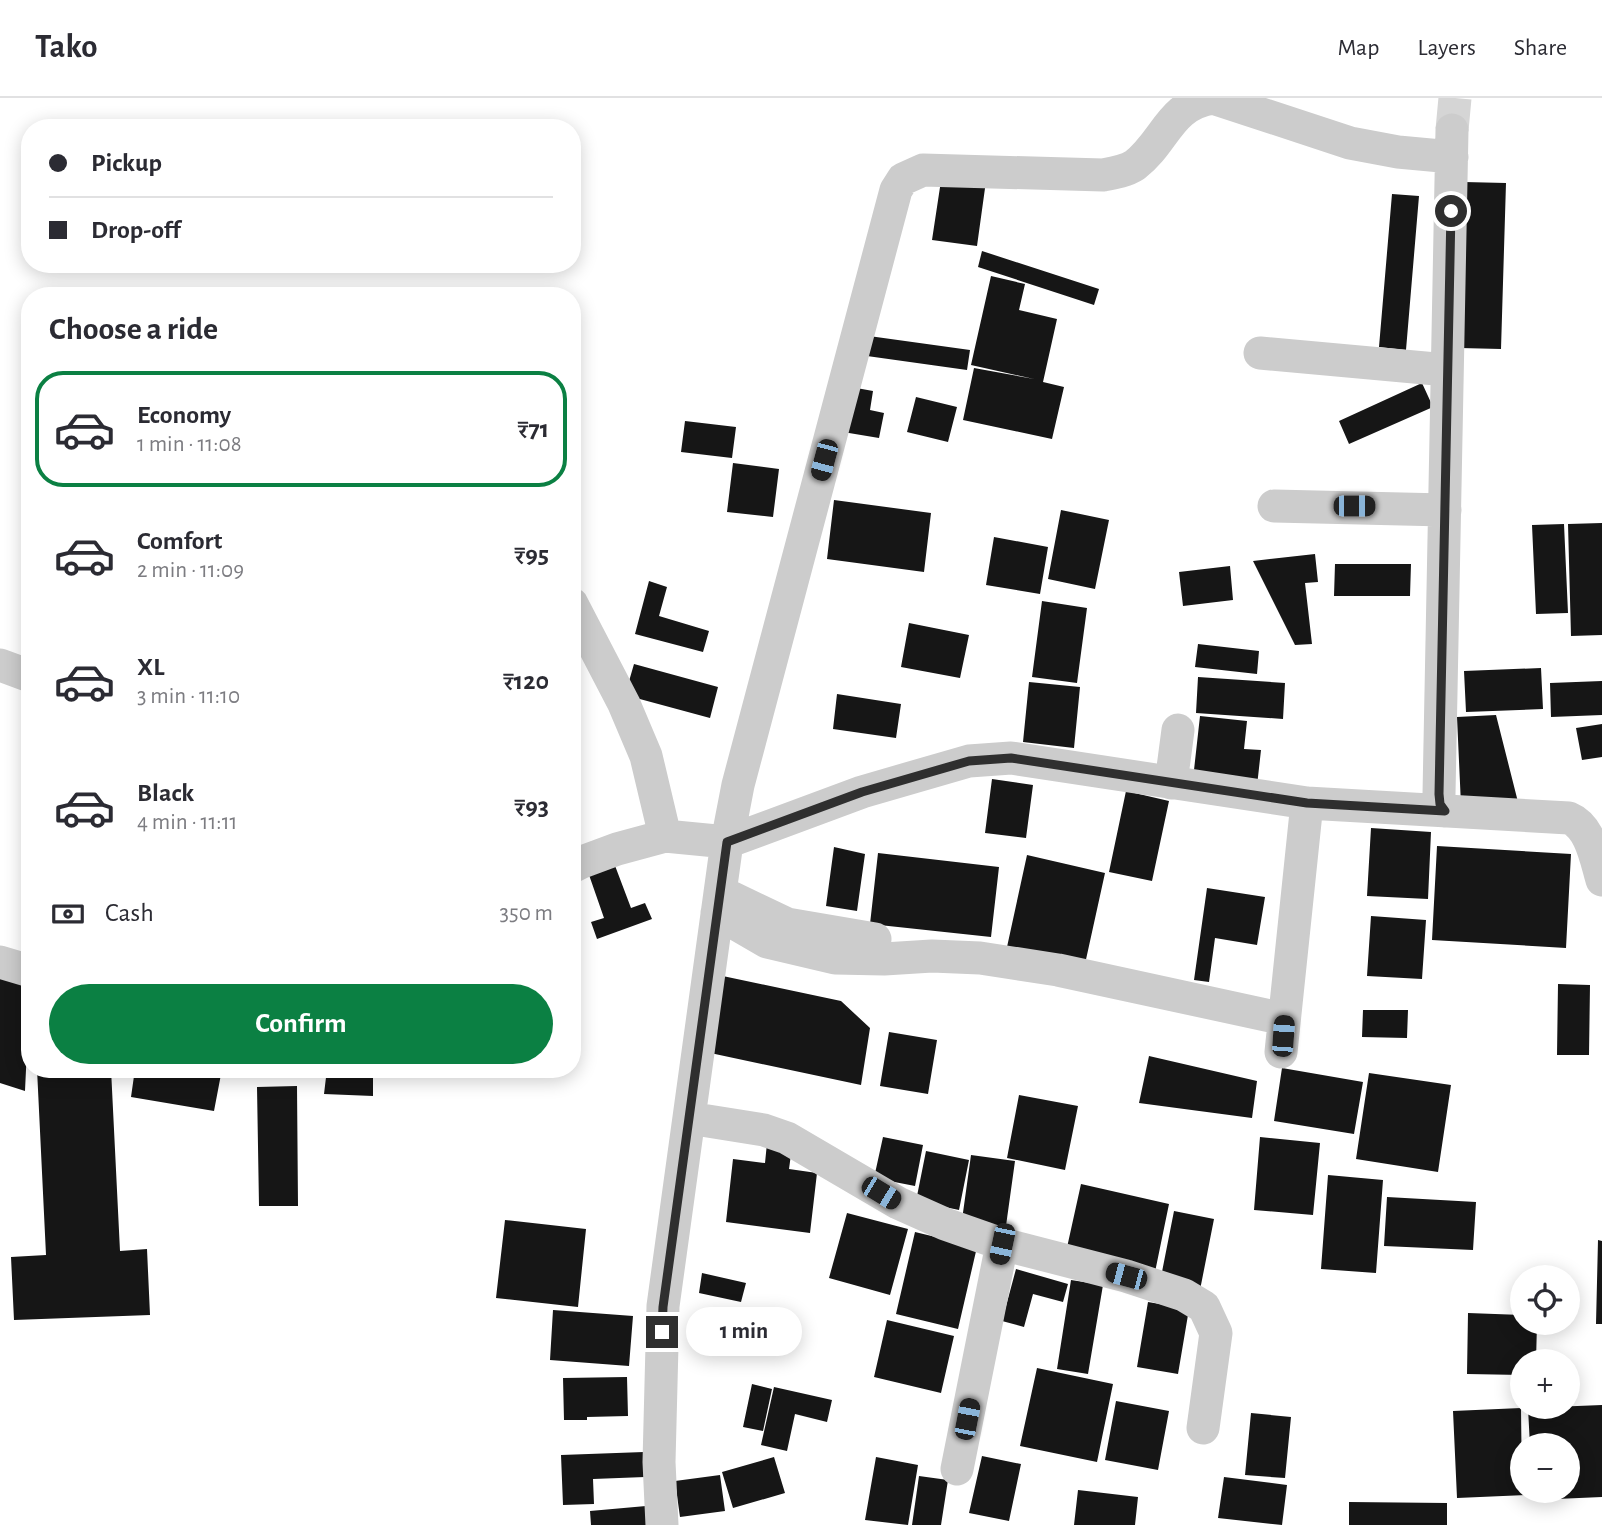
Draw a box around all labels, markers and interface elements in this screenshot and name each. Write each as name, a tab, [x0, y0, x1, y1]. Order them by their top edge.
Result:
text: Tako	[35, 31, 98, 64]
text: Map	[1337, 36, 1379, 60]
text: Layers	[1417, 36, 1476, 60]
text: Share	[1514, 36, 1567, 60]
text: Pickup	[91, 150, 162, 176]
route start	[1435, 195, 1467, 227]
text: Drop-off	[91, 217, 180, 243]
text: Choose a ride	[49, 313, 218, 345]
icon: car	[53, 398, 116, 461]
text: Economy	[137, 402, 231, 428]
text: ₹71	[518, 416, 549, 442]
text: 1 min · 11:08	[137, 433, 242, 456]
car	[809, 437, 840, 483]
car	[1334, 496, 1376, 517]
icon: car	[53, 524, 116, 587]
text: Comfort	[137, 528, 222, 554]
text: ₹95	[514, 542, 549, 568]
text: 2 min · 11:09	[137, 559, 244, 582]
icon: car	[53, 650, 116, 713]
text: XL	[137, 654, 164, 680]
text: ₹120	[503, 668, 549, 694]
text: 3 min · 11:10	[137, 685, 240, 708]
icon: car	[53, 776, 116, 839]
text: Black	[137, 780, 194, 806]
text: ₹93	[514, 794, 549, 820]
text: 4 min · 11:11	[137, 811, 237, 834]
icon: cash	[49, 895, 87, 933]
text: Cash	[105, 900, 154, 926]
text: 350 m	[500, 902, 553, 925]
button: Confirm	[49, 984, 553, 1064]
car	[1272, 1014, 1295, 1058]
car	[858, 1173, 905, 1213]
car	[988, 1221, 1017, 1267]
car	[1103, 1260, 1150, 1292]
map controls	[1510, 1265, 1580, 1503]
button: locate	[1510, 1265, 1580, 1335]
callout: 1 min	[686, 1308, 802, 1356]
route end	[646, 1316, 678, 1348]
text: 1 min	[720, 1320, 768, 1343]
button: +	[1510, 1349, 1580, 1419]
car	[953, 1396, 982, 1442]
button: −	[1510, 1433, 1580, 1503]

